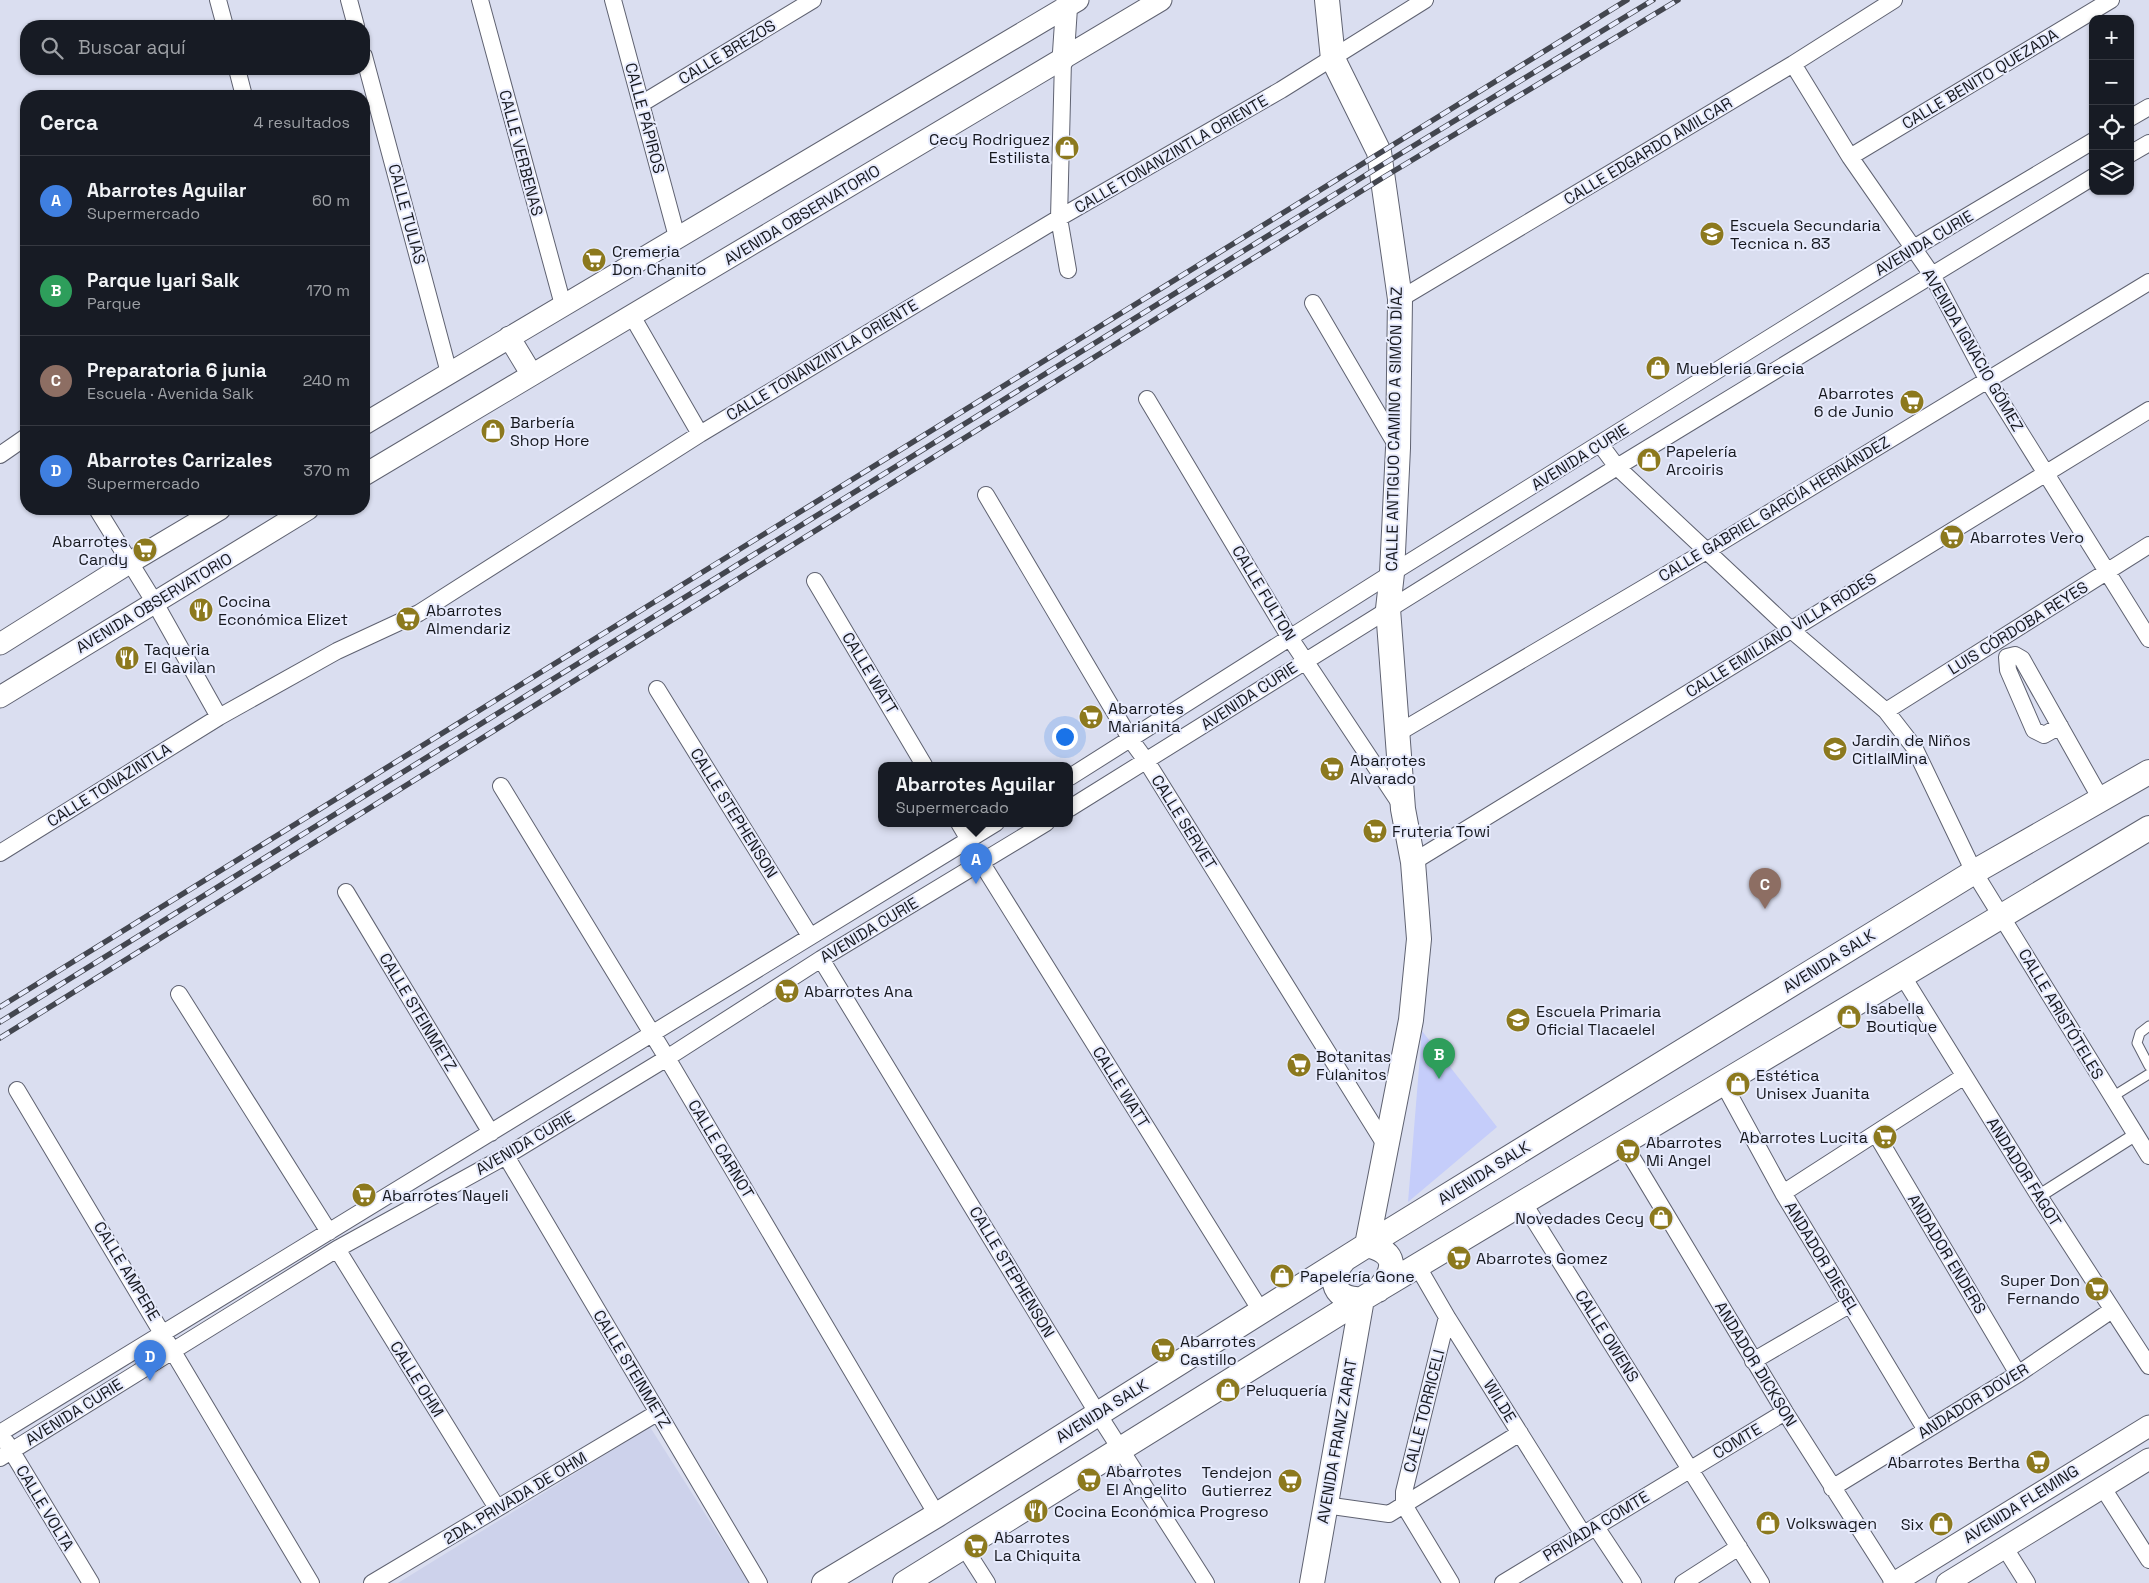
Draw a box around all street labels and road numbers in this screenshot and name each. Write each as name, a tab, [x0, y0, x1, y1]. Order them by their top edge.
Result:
street label: CALLE BREZOS	[674, 15, 780, 89]
street label: CALLE BENITO QUEZADA	[1898, 24, 2062, 134]
street label: CALLE PÁPIROS	[620, 60, 670, 176]
street label: CALLE VERBENAS	[494, 88, 548, 219]
street label: CALLE TONANZINTLA ORIENTE	[1070, 90, 1272, 218]
street label: CALLE EDGARDO AMILCAR	[1560, 92, 1736, 210]
street label: AVENIDA OBSERVATORIO	[720, 160, 884, 270]
street label: CALLE TULIAS	[384, 162, 431, 267]
street label: AVENIDA CURIE	[1871, 205, 1977, 281]
street label: AVENIDA IGNACIO GÓMEZ	[1918, 265, 2028, 435]
street label: CALLE ANTIGUO CAMINO A SIMÓN DÍAZ	[1381, 287, 1407, 571]
street label: CALLE TONANZINTLA ORIENTE	[722, 294, 922, 426]
street label: AVENIDA CURIE	[1527, 419, 1633, 495]
street label: CALLE GABRIEL GARCÍA HERNÁNDEZ	[1655, 431, 1893, 587]
street label: CALLE FULTON	[1227, 541, 1301, 645]
street label: AVENIDA OBSERVATORIO	[72, 548, 236, 658]
street label: CALLE EMILIANO VILLA RODES	[1682, 568, 1880, 702]
street label: LUIS CÓRDOBA REYES	[1944, 576, 2092, 680]
street label: CALLE WATT	[837, 628, 903, 718]
street label: AVENIDA CURIE	[1197, 657, 1301, 735]
street label: CALLE TONAZINTLA	[43, 738, 175, 832]
street label: CALLE STEPHENSON	[685, 744, 783, 882]
street label: CALLE SERVET	[1147, 771, 1221, 873]
street label: AVENIDA CURIE	[816, 892, 922, 968]
street label: AVENIDA SALK	[1779, 924, 1879, 998]
street label: CALLE ARISTÓTELES	[2014, 945, 2108, 1083]
street label: CALLE STEINMETZ	[374, 949, 462, 1075]
street label: CALLE WATT	[1088, 1042, 1154, 1132]
street label: CALLE CARNOT	[683, 1096, 759, 1202]
street label: AVENIDA CURIE	[472, 1106, 578, 1180]
street label: ANDADOR FAGOT	[1982, 1114, 2066, 1230]
street label: AVENIDA SALK	[1434, 1136, 1534, 1210]
street label: ANDADOR ENDERS	[1903, 1190, 1991, 1318]
street label: ANDADOR DIESEL	[1780, 1198, 1864, 1318]
street label: CALLE STEPHENSON	[965, 1203, 1059, 1341]
street label: CALLE AMPERE	[89, 1217, 165, 1325]
street label: CALLE OWENS	[1570, 1286, 1644, 1386]
street label: ANDADOR DICKSON	[1710, 1298, 1802, 1430]
street label: CALLE STEINMETZ	[588, 1306, 676, 1432]
street label: CALLE OHM	[385, 1337, 449, 1421]
street label: CALLE TORRICELI	[1399, 1347, 1449, 1475]
street label: AVENIDA FRANZ ZARAT	[1312, 1357, 1362, 1525]
street label: ANDADOR DOVER	[1914, 1358, 2032, 1444]
street label: AVENIDA CURIE	[21, 1374, 127, 1450]
street label: AVENIDA SALK	[1052, 1374, 1152, 1448]
street label: WILDE	[1479, 1376, 1521, 1426]
street label: COMTE	[1709, 1418, 1765, 1464]
street label: 2DA. PRIVADA DE OHM	[439, 1447, 591, 1549]
street label: AVENIDA FLEMING	[1959, 1460, 2083, 1548]
street label: CALLE VOLTA	[11, 1461, 79, 1555]
street label: PRIVADA COMTE	[1539, 1486, 1653, 1566]

